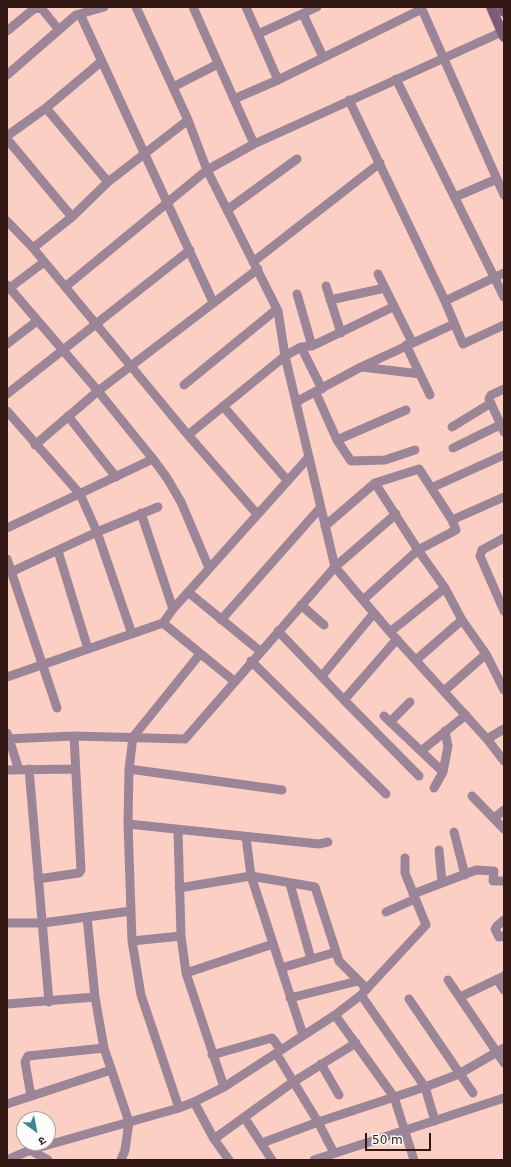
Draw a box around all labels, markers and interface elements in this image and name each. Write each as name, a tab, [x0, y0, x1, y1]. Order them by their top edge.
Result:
north arrow	[16, 1111, 56, 1151]
scale bar	[367, 1125, 433, 1151]
text: 50 m	[372, 1133, 403, 1147]
text: उ	[36, 1134, 48, 1148]

